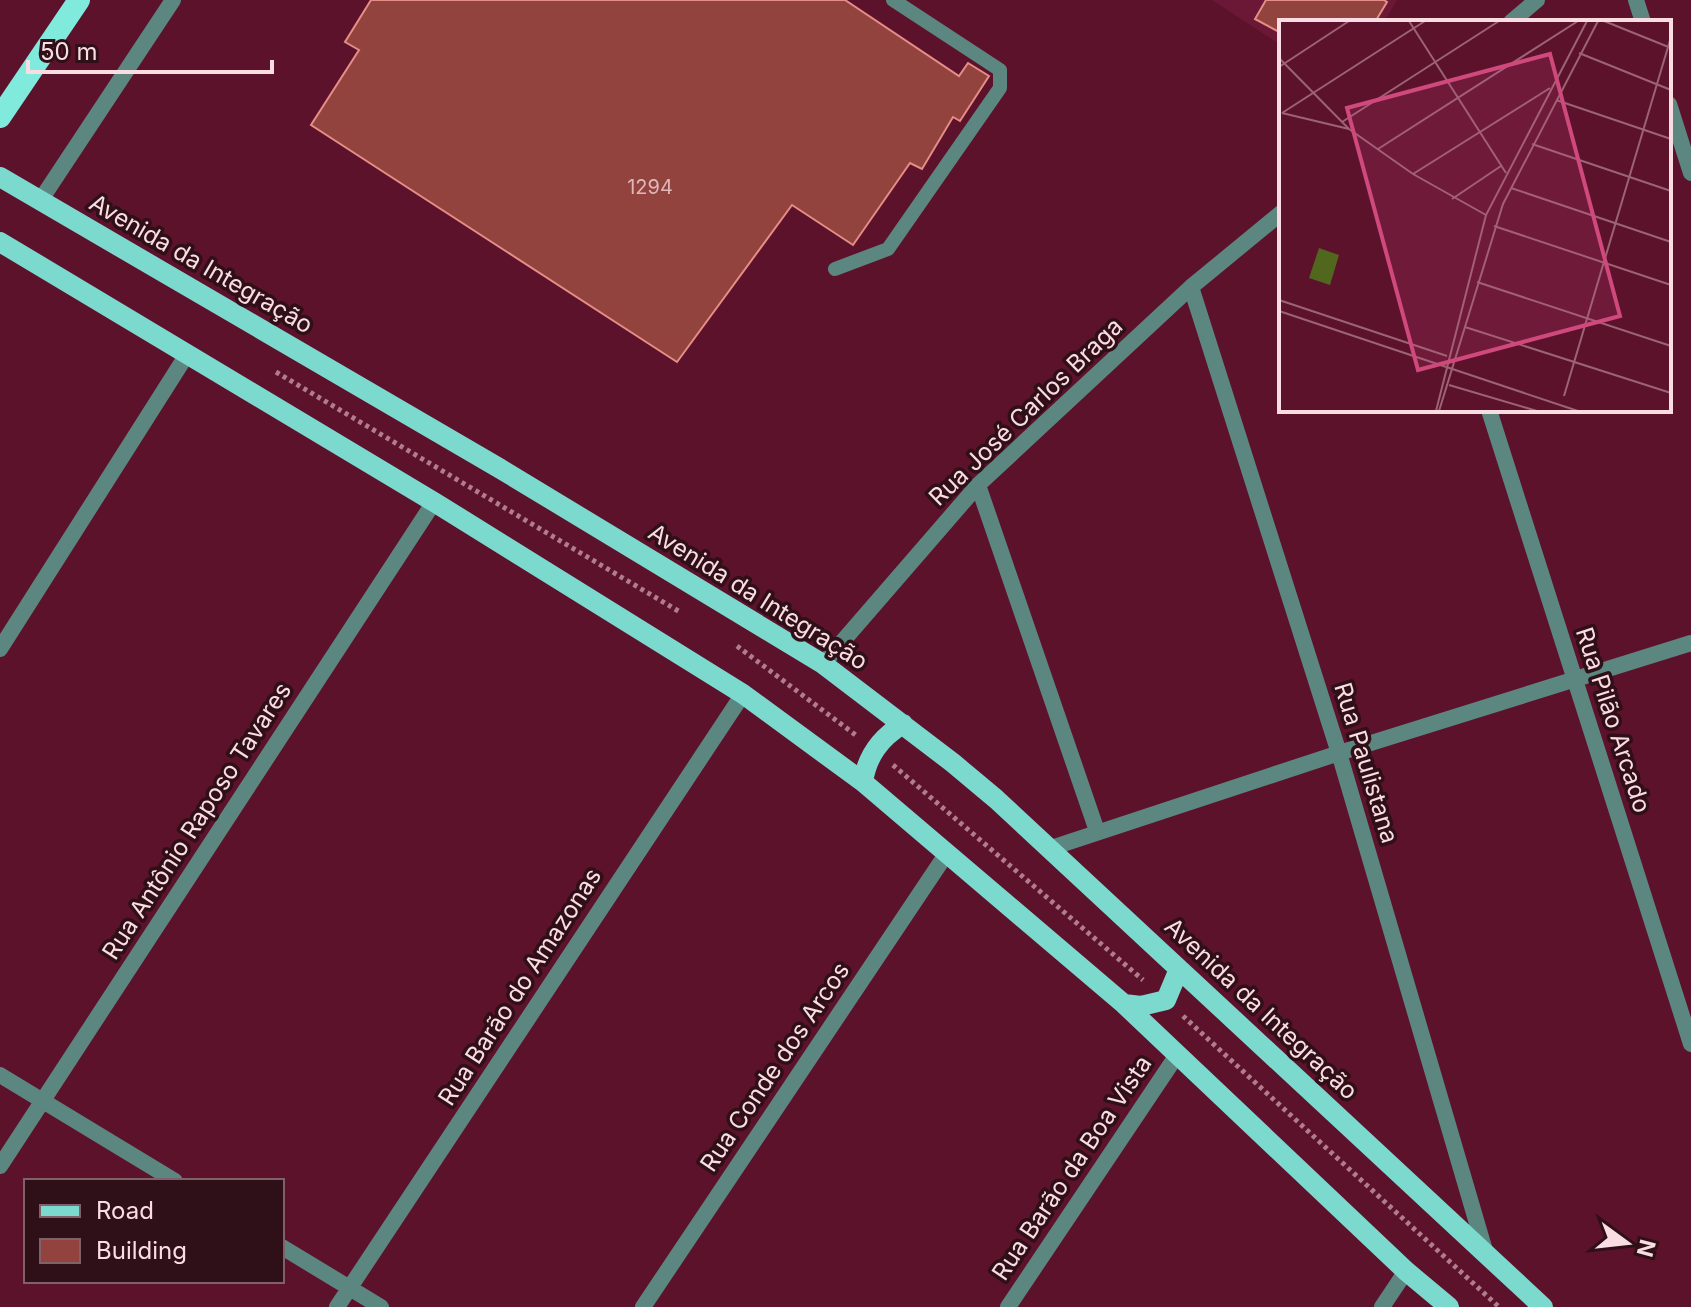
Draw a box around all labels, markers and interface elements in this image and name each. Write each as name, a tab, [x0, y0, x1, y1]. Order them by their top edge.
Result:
inset map	[1279, 20, 1671, 412]
scale bar	[28, 24, 272, 74]
text: 50 m	[40, 37, 98, 66]
house number: 1294	[627, 175, 673, 199]
street label: Avenida da Integração	[84, 188, 318, 339]
street label: Rua José Carlos Braga	[923, 312, 1128, 512]
street label: Avenida da Integração	[643, 517, 873, 676]
street label: Rua Pilão Arcado	[1570, 624, 1657, 816]
street label: Rua Antônio Raposo Tavares	[96, 677, 297, 965]
street label: Rua Paulistana	[1328, 679, 1405, 847]
street label: Rua Barão do Amazonas	[432, 863, 607, 1111]
street label: Avenida da Integração	[1159, 912, 1364, 1106]
street label: Rua Conde dos Arcos	[694, 957, 855, 1177]
street label: Rua Barão da Boa Vista	[986, 1050, 1158, 1286]
legend	[24, 1179, 284, 1283]
text: Road	[96, 1196, 154, 1225]
north arrow	[1587, 1203, 1667, 1283]
text: Building	[96, 1236, 187, 1265]
text: N	[1632, 1237, 1661, 1260]

